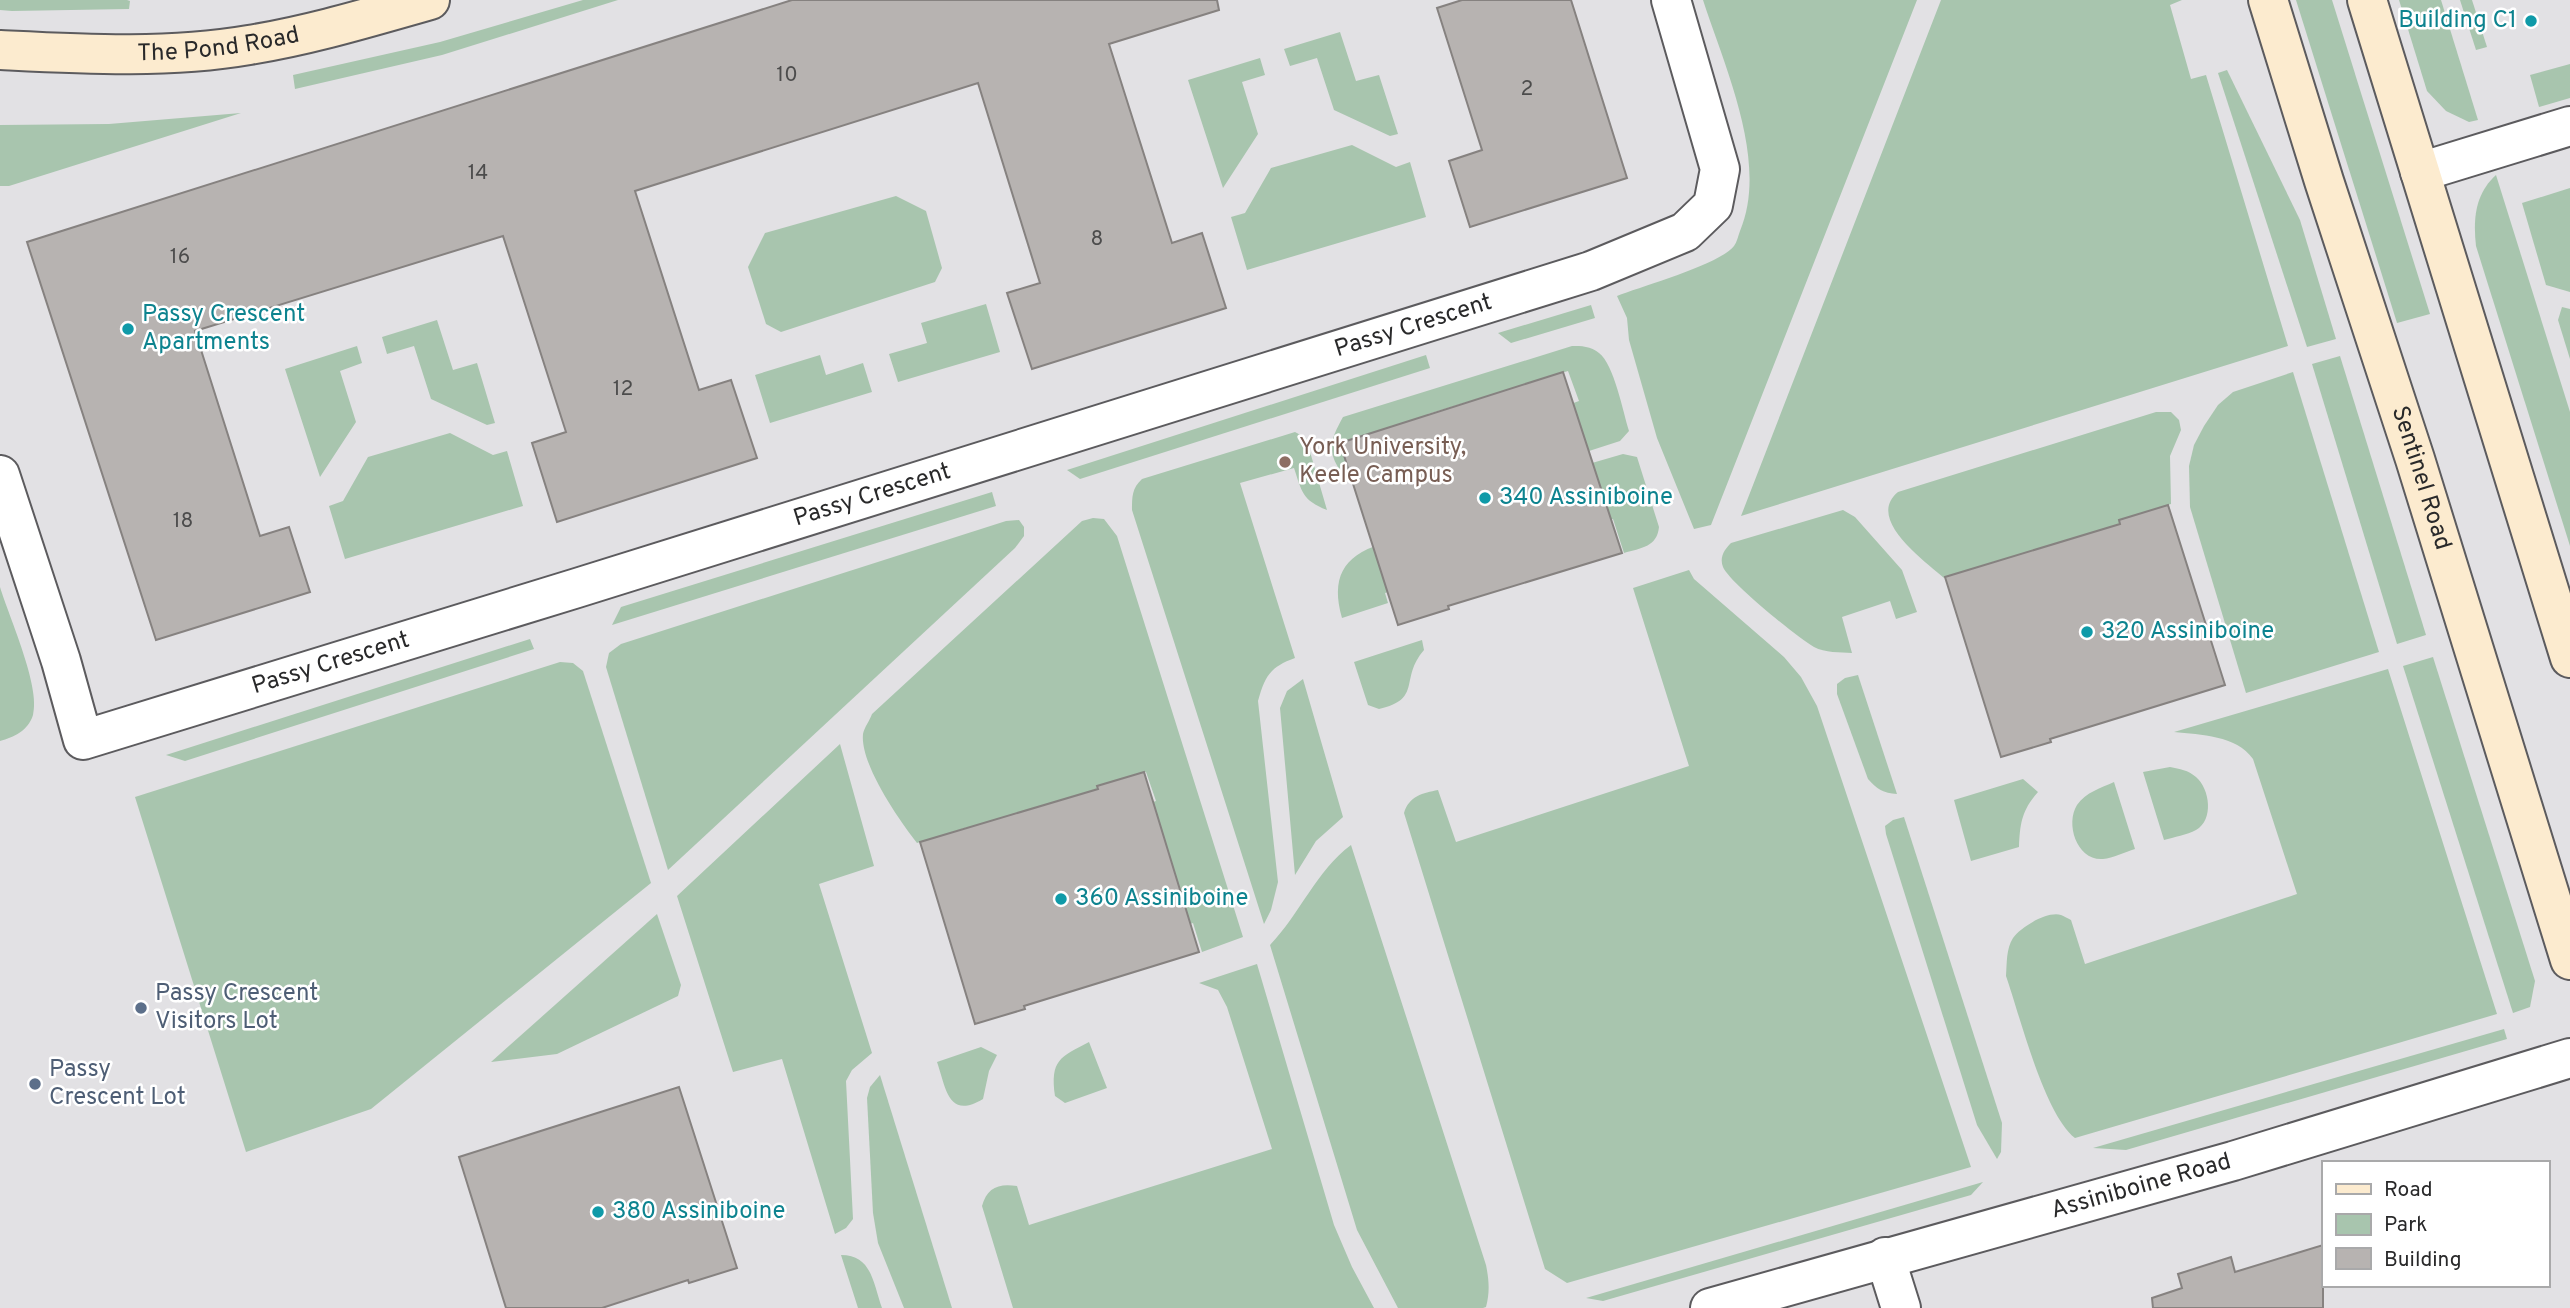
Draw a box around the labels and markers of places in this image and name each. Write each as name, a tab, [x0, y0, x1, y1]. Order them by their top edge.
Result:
place label: Building C1	[2398, 6, 2517, 36]
marker: Building C1	[2523, 13, 2539, 29]
place label: Passy Crescent Apartments	[142, 300, 305, 358]
marker: Passy Crescent Apartments	[120, 321, 136, 337]
place label: York University, Keele Campus	[1299, 433, 1466, 491]
marker: York University, Keele Campus	[1277, 454, 1293, 470]
place label: 340 Assiniboine	[1499, 483, 1673, 513]
marker: 340 Assiniboine	[1477, 490, 1493, 506]
place label: 320 Assiniboine	[2101, 617, 2274, 647]
marker: 320 Assiniboine	[2079, 624, 2095, 640]
place label: 360 Assiniboine	[1075, 884, 1248, 914]
marker: 360 Assiniboine	[1053, 891, 1069, 907]
place label: Passy Crescent Visitors Lot	[155, 979, 318, 1037]
marker: Passy Crescent Visitors Lot	[133, 1000, 149, 1016]
place label: Passy Crescent Lot	[49, 1055, 186, 1113]
marker: Passy Crescent Lot	[27, 1076, 43, 1092]
place label: 380 Assiniboine	[612, 1197, 786, 1227]
marker: 380 Assiniboine	[590, 1204, 606, 1220]

